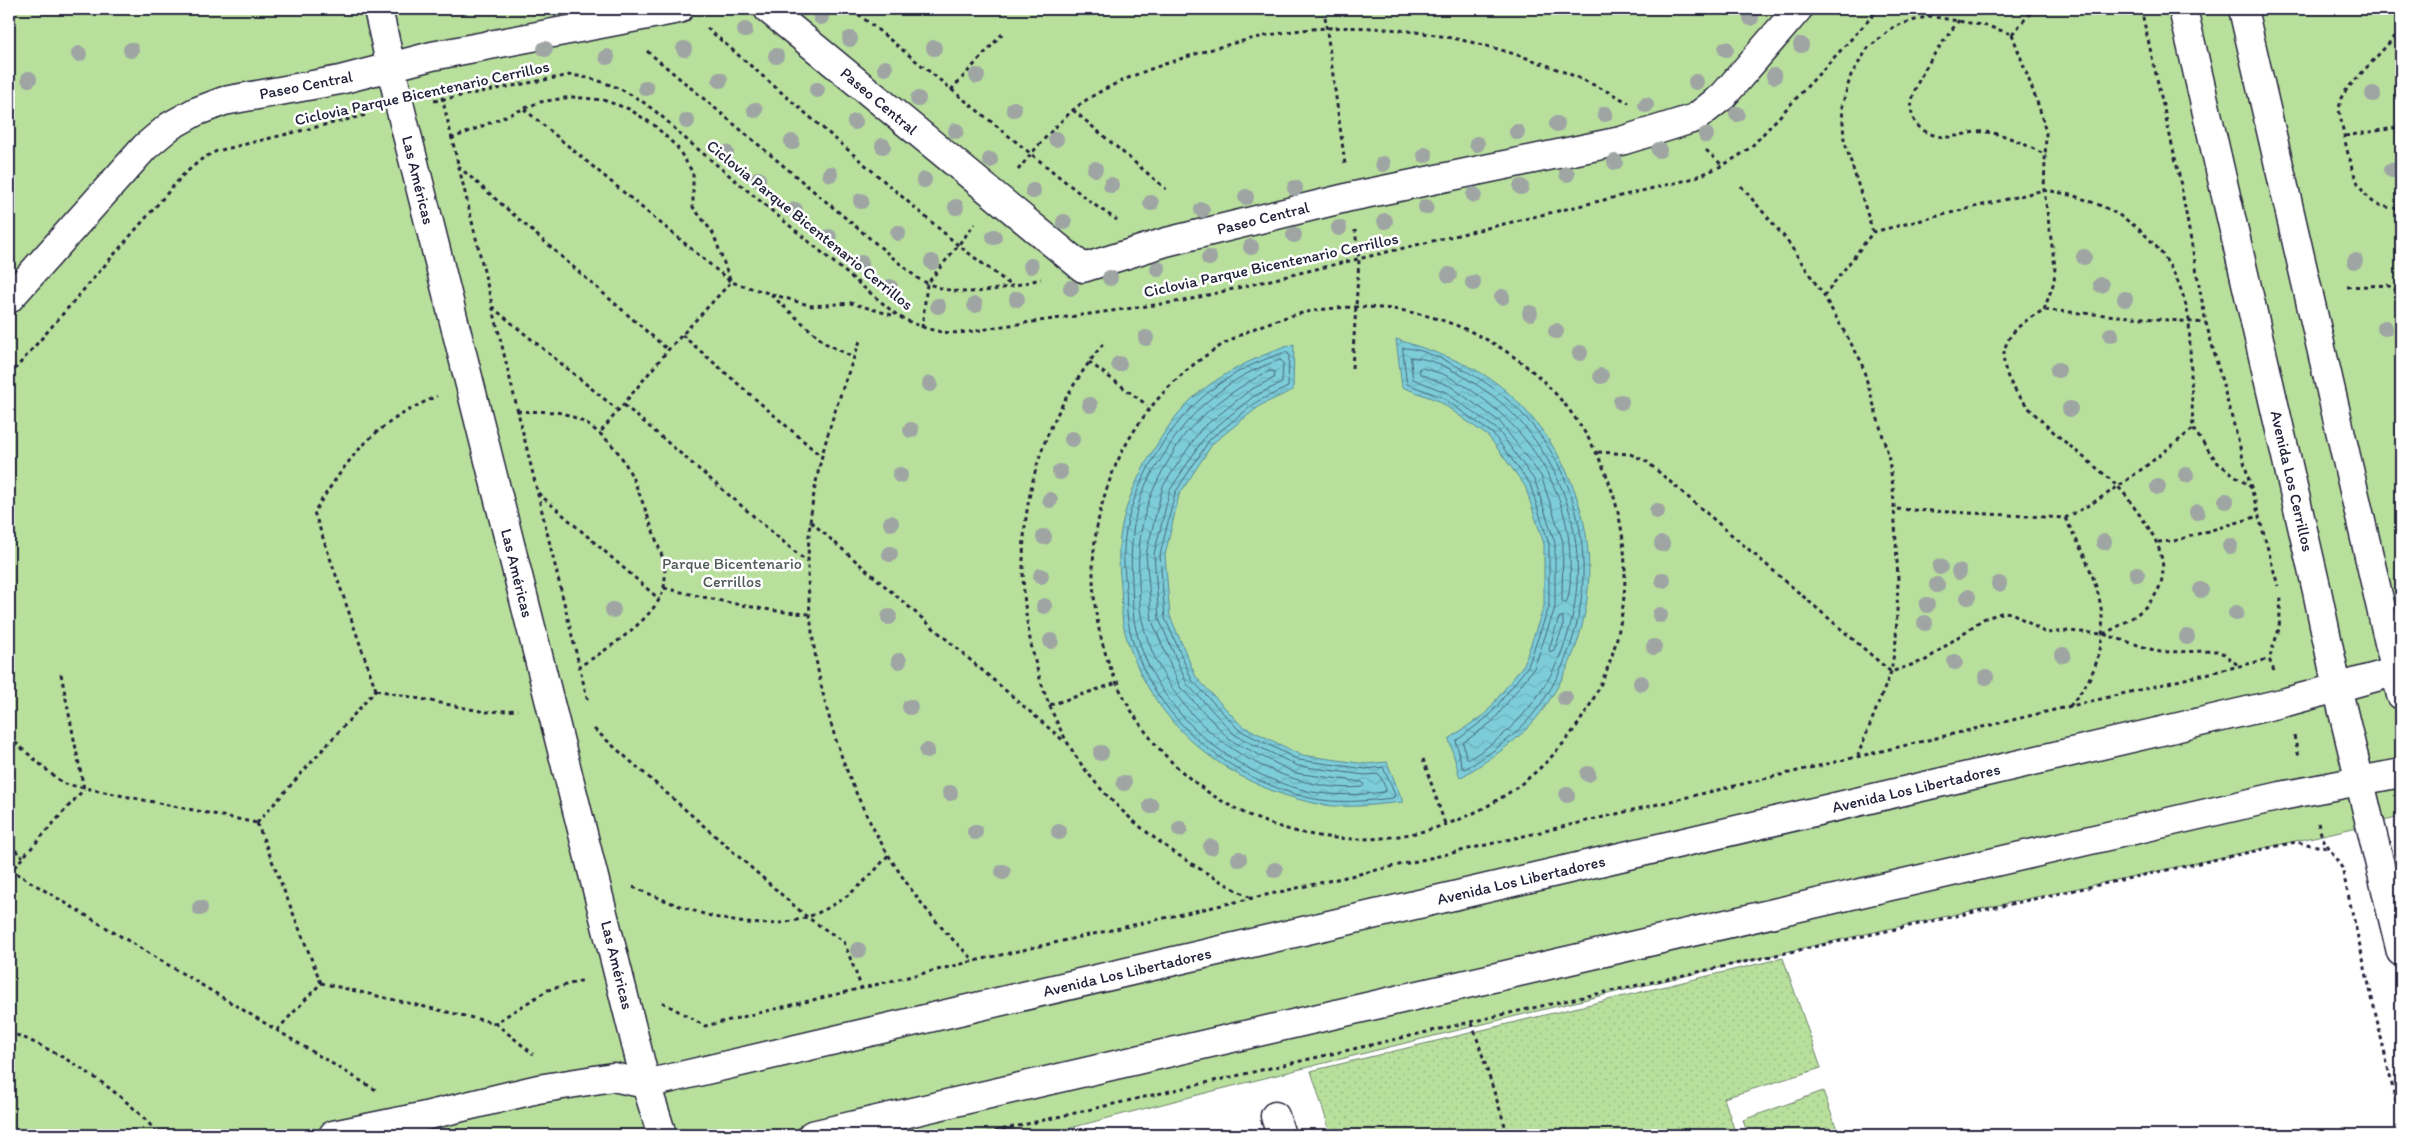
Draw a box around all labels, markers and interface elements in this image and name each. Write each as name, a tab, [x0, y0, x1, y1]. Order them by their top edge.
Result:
street label: Ciclovia Parque Bicentenario Cerrillos	[293, 57, 551, 129]
street label: Paseo Central	[837, 63, 922, 139]
street label: Paseo Central	[258, 67, 355, 103]
street label: Las Américas	[398, 134, 438, 226]
street label: Ciclovia Parque Bicentenario Cerrillos	[703, 136, 917, 314]
street label: Paseo Central	[1215, 197, 1312, 239]
street label: Ciclovia Parque Bicentenario Cerrillos	[1142, 229, 1400, 301]
street label: Avenida Los Cerrillos	[2267, 409, 2317, 553]
street label: Las Américas	[497, 527, 537, 619]
park label: Parque Bicentenario Cerrillos	[662, 554, 802, 591]
street label: Avenida Los Libertadores	[1830, 759, 2002, 817]
street label: Avenida Los Libertadores	[1435, 851, 1607, 909]
street label: Las Américas	[597, 919, 637, 1011]
street label: Avenida Los Libertadores	[1041, 943, 1213, 1001]

